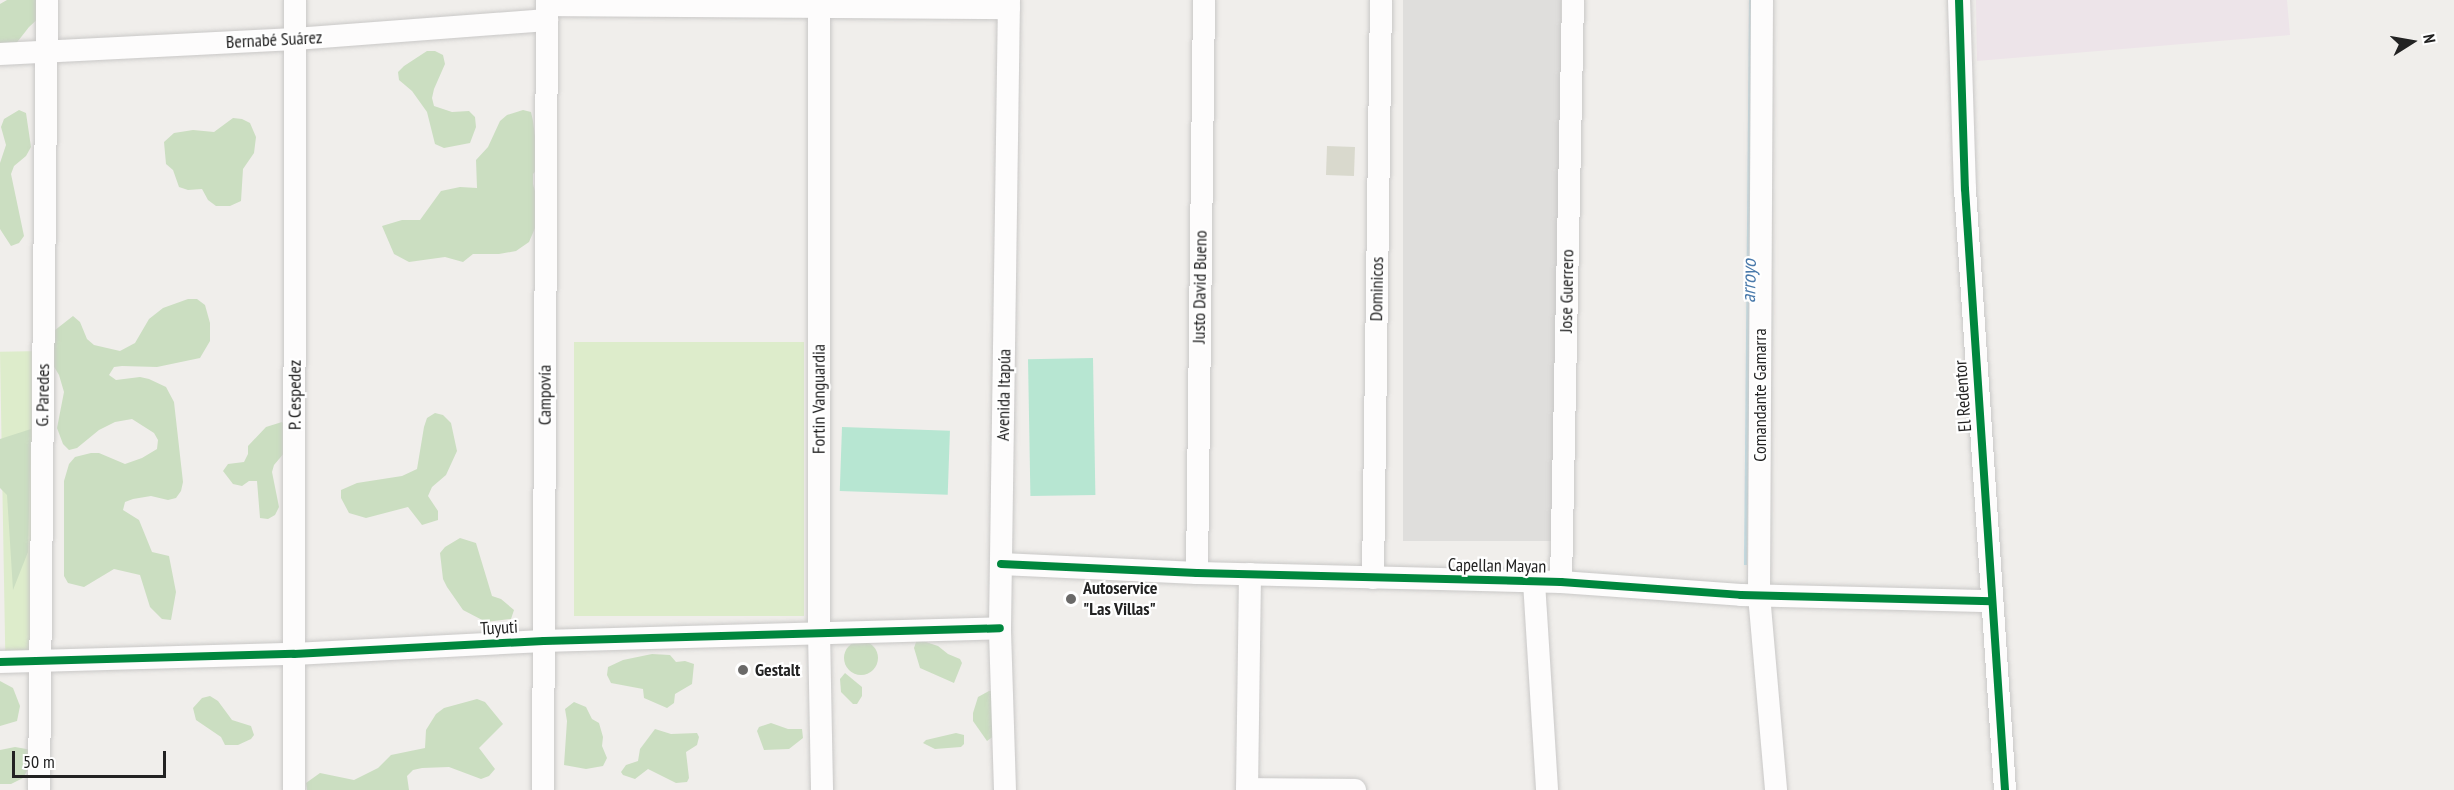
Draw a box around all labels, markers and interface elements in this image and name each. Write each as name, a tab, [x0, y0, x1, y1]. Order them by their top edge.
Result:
north arrow	[2382, 12, 2442, 72]
street label: Bernabé Suárez	[225, 27, 323, 53]
text: N	[2419, 32, 2440, 45]
street label: Justo David Bueno	[1188, 230, 1212, 344]
street label: Jose Guerrero	[1555, 249, 1579, 333]
street label: Dominicos	[1366, 257, 1388, 321]
water label: arroyo	[1737, 259, 1761, 303]
street label: Comandante Gamarra	[1749, 328, 1771, 462]
street label: Fortin Vanguardia	[808, 344, 830, 454]
street label: Avenida Itapúa	[992, 349, 1016, 441]
street label: P. Cespedez	[284, 359, 306, 431]
street label: El Redentor	[1950, 359, 1976, 433]
street label: G. Paredes	[32, 363, 54, 427]
street label: Campovía	[534, 365, 556, 425]
street label: Capellan Mayan	[1448, 554, 1546, 578]
place label: Autoservice "Las Villas"	[1083, 578, 1158, 620]
marker: Autoservice "Las Villas"	[1064, 592, 1078, 606]
street label: Tuyuti	[480, 616, 518, 640]
place label: Gestalt	[755, 659, 800, 681]
marker: Gestalt	[736, 663, 750, 677]
scale bar	[15, 739, 170, 777]
text: 50 m	[23, 750, 55, 773]

